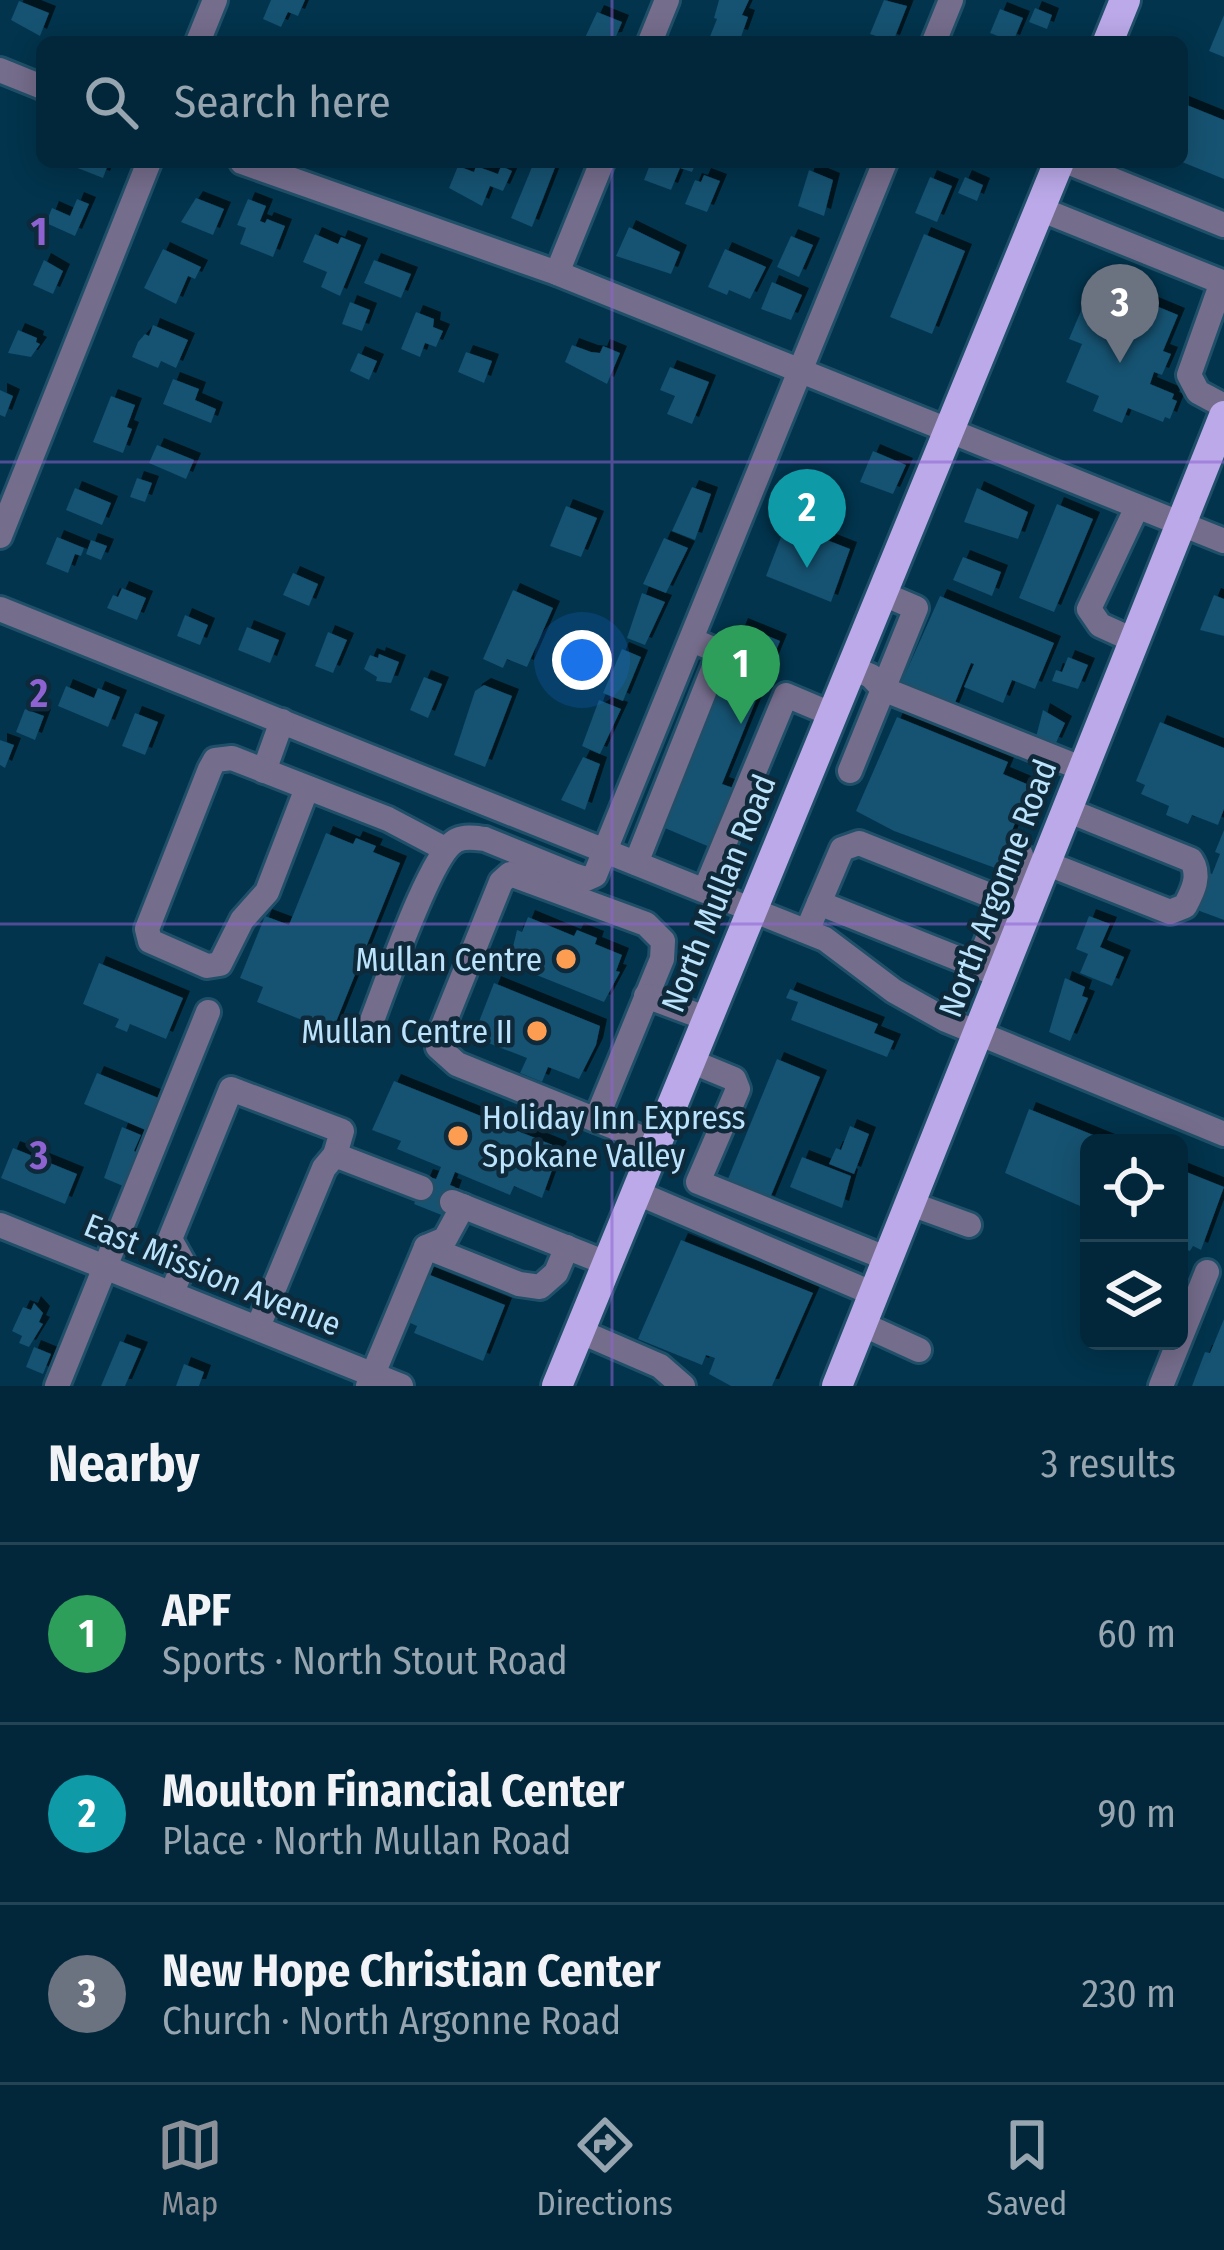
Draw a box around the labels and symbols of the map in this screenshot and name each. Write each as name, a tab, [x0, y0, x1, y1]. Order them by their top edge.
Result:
text: 1	[31, 209, 47, 255]
pin: 3	[1081, 264, 1159, 363]
pin: 2	[768, 469, 846, 568]
pin: 1	[702, 625, 780, 724]
your location	[552, 630, 612, 690]
text: 2	[29, 671, 48, 717]
street label: North Argonne Road	[930, 754, 1065, 1023]
street label: North Mullan Road	[653, 769, 785, 1018]
place label: Mullan Centre	[355, 940, 542, 980]
marker: Mullan Centre	[553, 946, 579, 972]
place label: Mullan Centre II	[301, 1012, 513, 1052]
marker: Mullan Centre II	[524, 1018, 550, 1044]
place label: Holiday Inn Express Spokane Valley	[482, 1098, 746, 1176]
marker: Holiday Inn Express Spokane Valley	[445, 1123, 471, 1149]
text: 3	[29, 1133, 48, 1179]
street label: East Mission Avenue	[78, 1205, 347, 1345]

